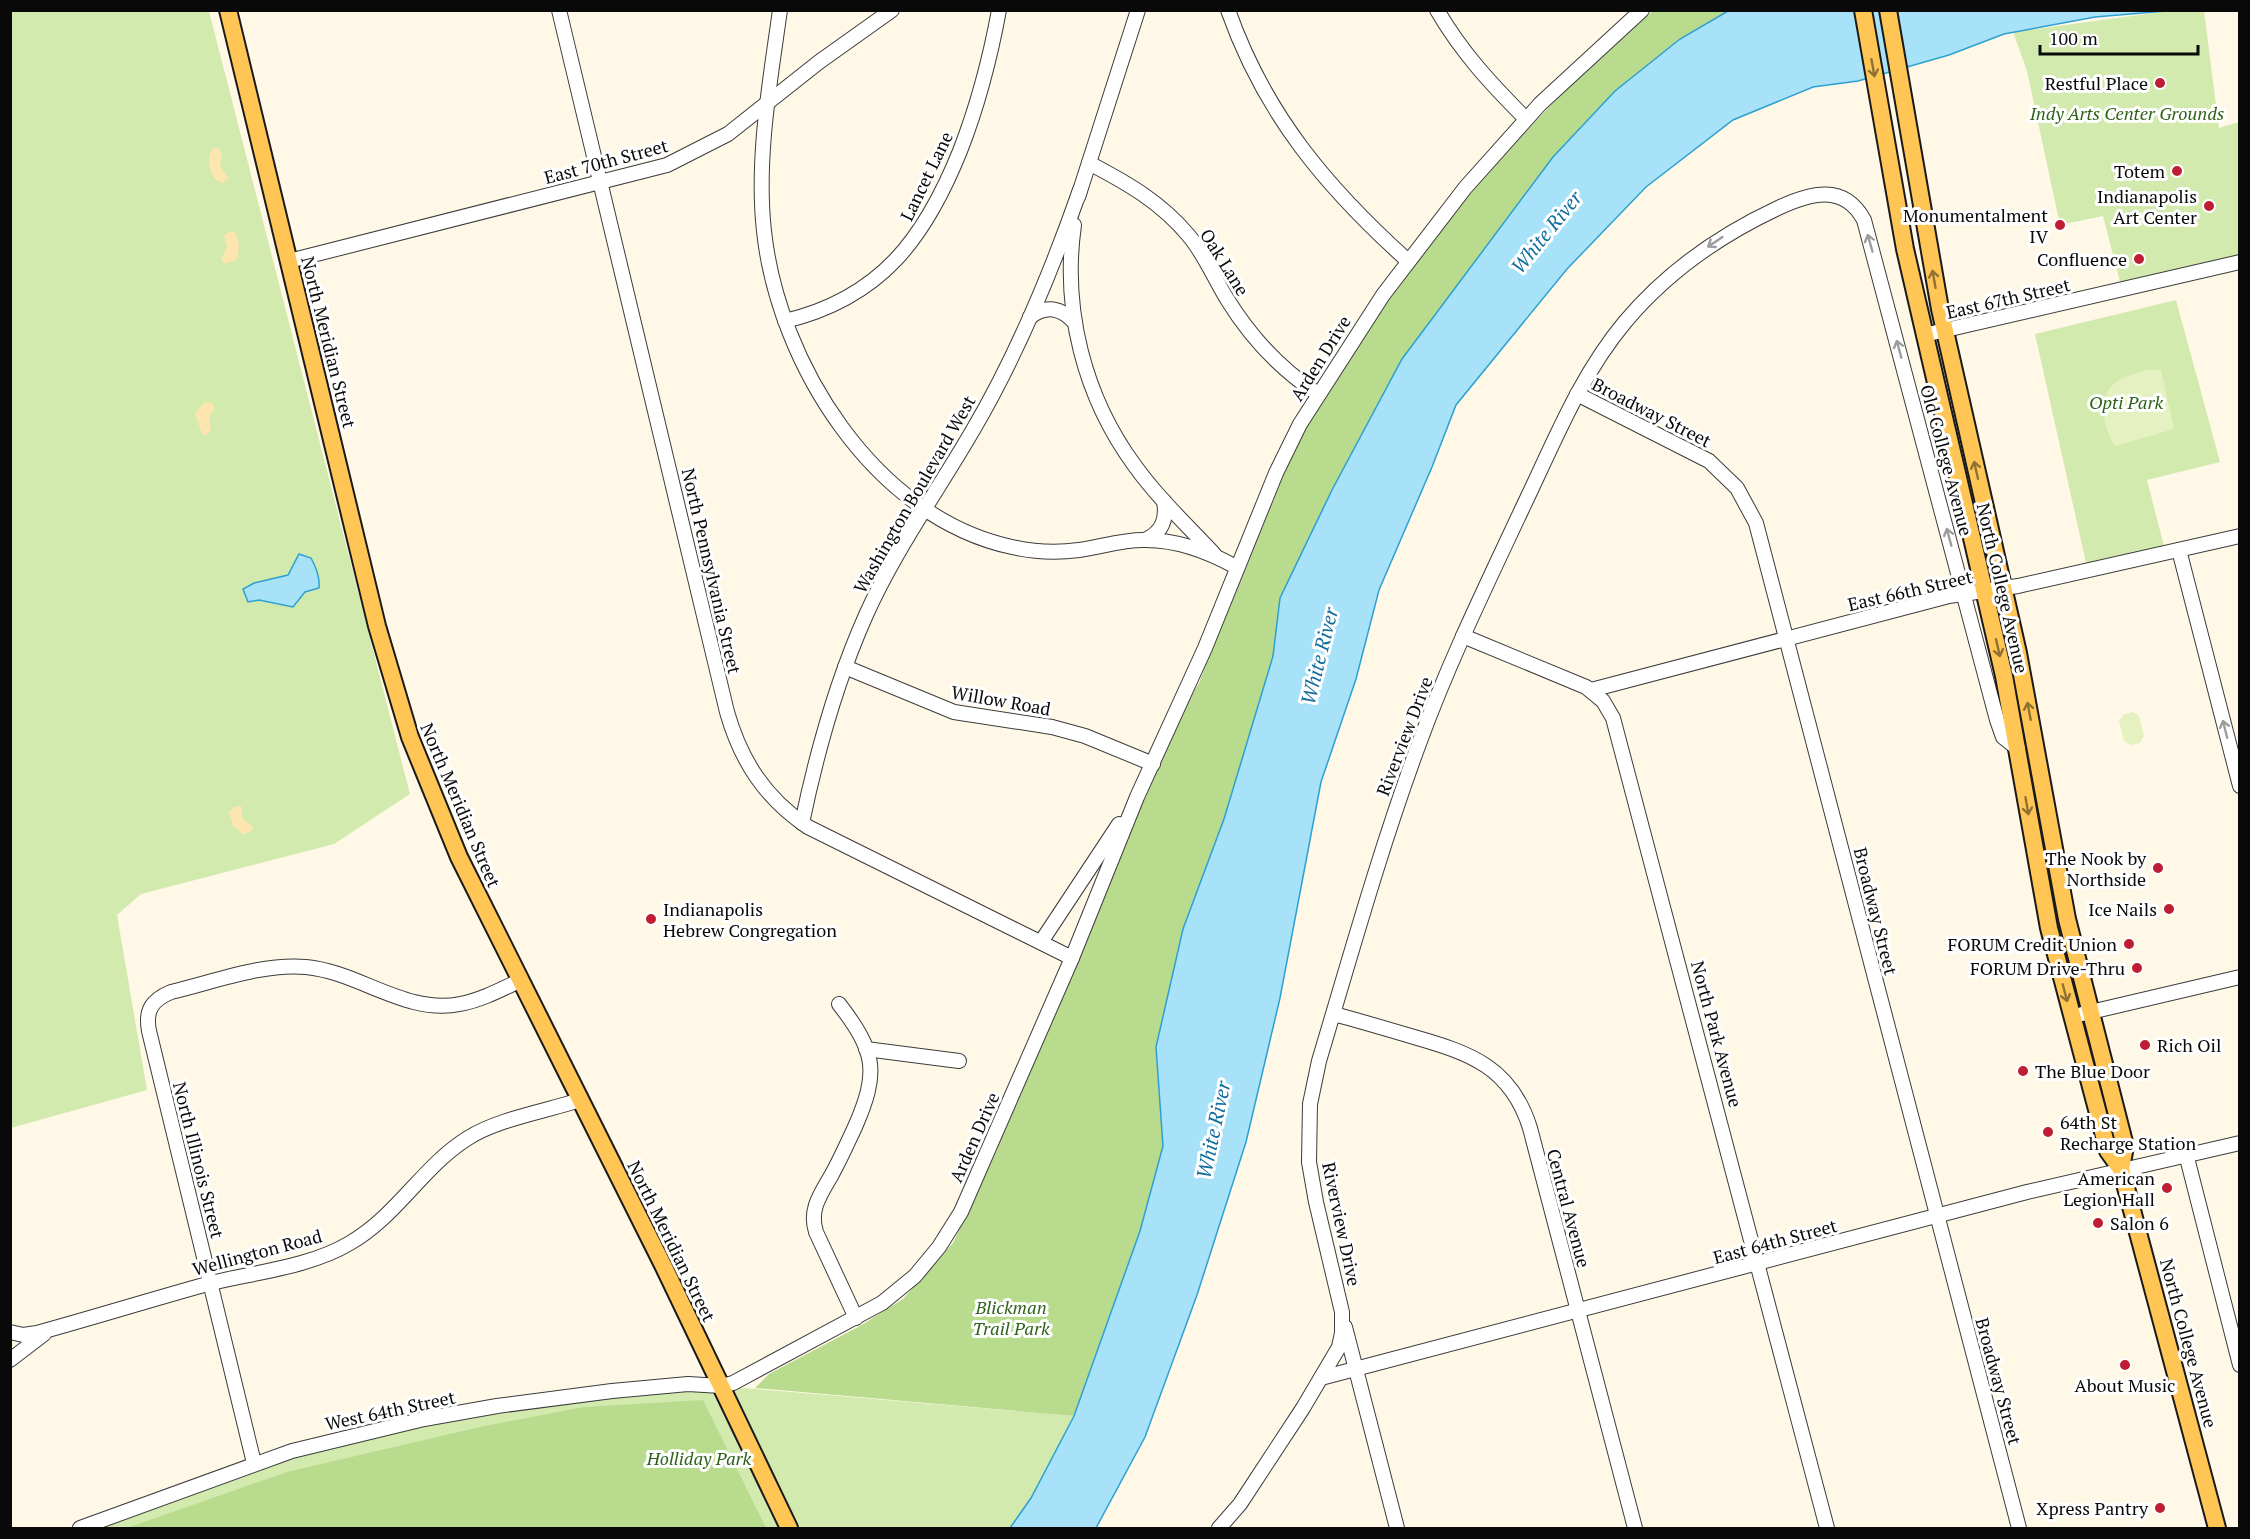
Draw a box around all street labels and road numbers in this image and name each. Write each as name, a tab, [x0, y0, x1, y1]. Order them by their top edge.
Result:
street label: Lancet Lane	[894, 127, 958, 225]
street label: East 70th Street	[541, 133, 671, 189]
street label: Oak Lane	[1195, 224, 1255, 300]
street label: North Meridian Street	[296, 254, 362, 431]
street label: East 67th Street	[1944, 272, 2073, 324]
street label: Arden Drive	[1284, 311, 1356, 405]
street label: Broadway Street	[1588, 372, 1716, 453]
street label: Old College Avenue	[1915, 382, 1979, 538]
street label: Washington Boulevard West	[847, 390, 981, 597]
street label: North Pennsylvania Street	[677, 466, 747, 677]
street label: North College Avenue	[1972, 500, 2034, 676]
street label: East 66th Street	[1845, 564, 1975, 616]
street label: Riverview Drive	[1370, 673, 1438, 799]
street label: Willow Road	[949, 679, 1053, 721]
street label: North Meridian Street	[416, 719, 507, 891]
street label: Broadway Street	[1849, 845, 1904, 978]
street label: North Park Avenue	[1686, 958, 1748, 1110]
street label: North Illinois Street	[168, 1079, 230, 1241]
street label: Arden Drive	[943, 1088, 1005, 1186]
street label: Central Avenue	[1542, 1146, 1596, 1270]
street label: North Meridian Street	[623, 1157, 722, 1326]
street label: Riverview Drive	[1317, 1160, 1367, 1288]
street label: East 64th Street	[1710, 1213, 1840, 1269]
street label: Wellington Road	[190, 1223, 324, 1281]
street label: North College Avenue	[2155, 1256, 2223, 1430]
street label: Broadway Street	[1970, 1315, 2028, 1448]
street label: West 64th Street	[323, 1384, 458, 1435]

